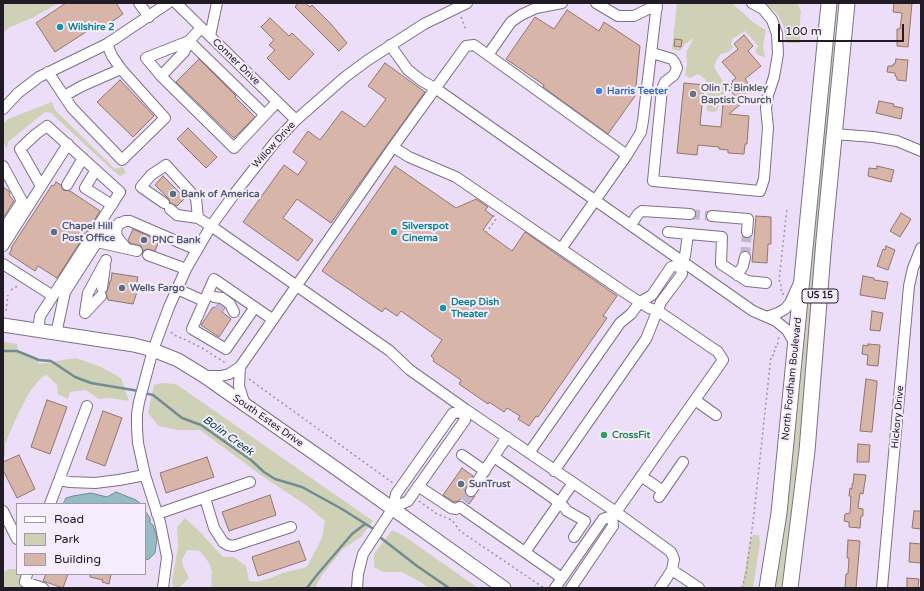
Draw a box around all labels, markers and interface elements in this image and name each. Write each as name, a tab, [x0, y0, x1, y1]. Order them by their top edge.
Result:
scale bar	[780, 16, 906, 42]
place label: Wilshire 2	[68, 21, 115, 33]
marker: Wilshire 2	[55, 22, 65, 32]
text: 100 m	[785, 24, 822, 38]
street label: Conner Drive	[210, 36, 262, 88]
place label: Olin T. Binkley Baptist Church	[701, 82, 771, 106]
place label: Harris Teeter	[607, 85, 668, 97]
marker: Harris Teeter	[594, 86, 604, 96]
marker: Olin T. Binkley Baptist Church	[688, 89, 698, 99]
street label: Willow Drive	[250, 119, 298, 171]
place label: Bank of America	[181, 188, 260, 200]
marker: Bank of America	[168, 189, 178, 199]
place label: Chapel Hill Post Office	[62, 220, 115, 244]
place label: Silverspot Cinema	[402, 220, 449, 244]
marker: Chapel Hill Post Office	[49, 227, 59, 237]
marker: Silverspot Cinema	[389, 227, 399, 237]
place label: PNC Bank	[152, 234, 200, 246]
marker: PNC Bank	[139, 235, 149, 245]
place label: Wells Fargo	[130, 282, 185, 294]
marker: Wells Fargo	[117, 283, 127, 293]
road number: US 15	[802, 289, 838, 303]
place label: Deep Dish Theater	[451, 296, 499, 320]
marker: Deep Dish Theater	[438, 303, 448, 313]
street label: North Fordham Boulevard	[780, 317, 804, 441]
street label: Hickory Drive	[889, 385, 907, 449]
street label: South Estes Drive	[230, 392, 306, 450]
water label: Bolin Creek	[200, 413, 256, 459]
place label: CrossFit	[612, 429, 650, 441]
marker: CrossFit	[599, 430, 609, 440]
place label: SunTrust	[469, 478, 511, 490]
marker: SunTrust	[456, 479, 466, 489]
legend	[16, 503, 146, 575]
text: Road	[54, 512, 84, 526]
text: Park	[54, 532, 80, 546]
text: Building	[54, 552, 101, 566]

